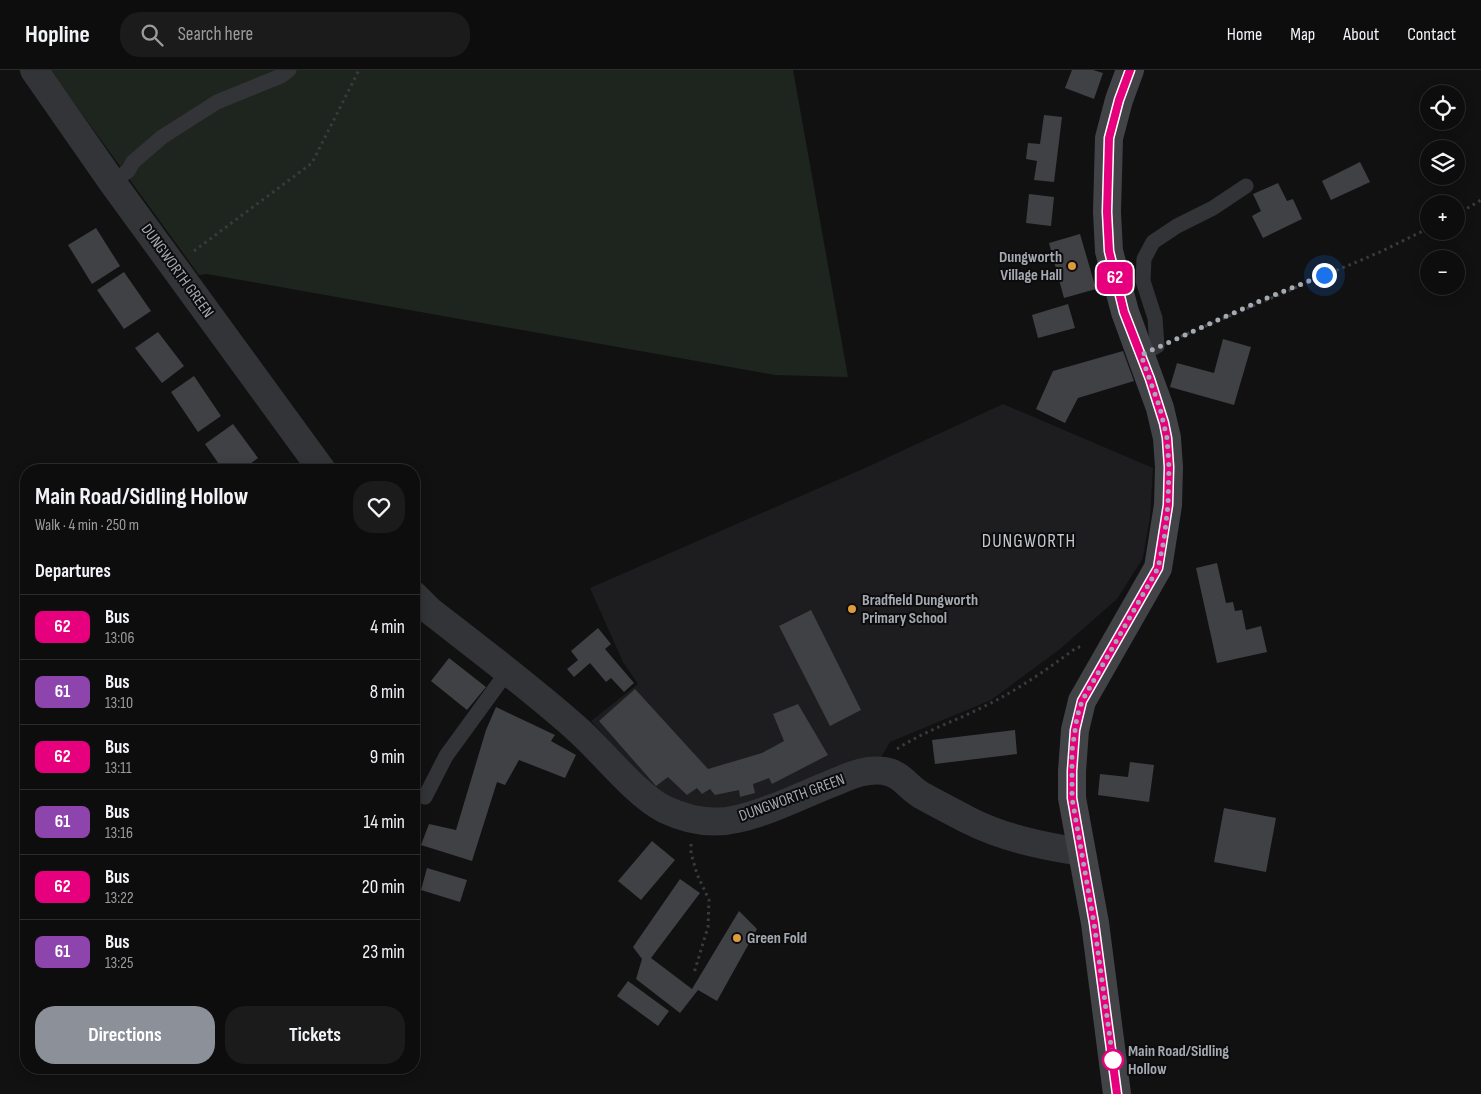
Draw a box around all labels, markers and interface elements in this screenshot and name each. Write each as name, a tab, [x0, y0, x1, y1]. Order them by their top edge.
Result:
search box	[120, 12, 470, 57]
text: Hopline	[25, 20, 90, 49]
icon: search	[138, 21, 166, 49]
text: Search here	[178, 23, 253, 46]
text: Home	[1227, 24, 1262, 45]
text: Map	[1290, 24, 1315, 45]
text: About	[1343, 24, 1379, 45]
text: Contact	[1407, 24, 1456, 45]
map controls	[1420, 85, 1465, 295]
button: locate	[1420, 85, 1465, 130]
button: layers	[1420, 140, 1465, 185]
button: +	[1420, 195, 1465, 240]
street label: DUNGWORTH GREEN	[137, 220, 217, 322]
place label: Dungworth Village Hall	[999, 248, 1062, 285]
button: −	[1420, 250, 1465, 295]
marker: Dungworth Village Hall	[1066, 260, 1078, 272]
line badge: 62	[1092, 262, 1138, 294]
your location	[1312, 263, 1337, 288]
text: 62	[1107, 267, 1123, 288]
button: heart	[353, 481, 405, 533]
text: Main Road/Sidling Hollow	[35, 482, 248, 511]
text: Walk · 4 min · 250 m	[35, 516, 139, 535]
district label: DUNGWORTH	[982, 530, 1076, 553]
text: Departures	[35, 560, 111, 583]
place label: Bradfield Dungworth Primary School	[862, 591, 978, 628]
marker: Bradfield Dungworth Primary School	[846, 603, 858, 615]
text: Bus	[105, 606, 130, 629]
text: 62	[54, 616, 71, 637]
text: 4 min	[370, 616, 405, 639]
text: 13:06	[105, 629, 134, 648]
text: Bus	[105, 671, 130, 694]
text: 61	[55, 681, 70, 702]
text: 8 min	[370, 681, 405, 704]
text: 13:10	[105, 694, 133, 713]
text: Bus	[105, 736, 130, 759]
text: 62	[54, 746, 71, 767]
text: 9 min	[370, 746, 405, 769]
text: 13:11	[105, 759, 132, 778]
street label: DUNGWORTH GREEN	[737, 770, 847, 826]
text: Bus	[105, 801, 130, 824]
text: 61	[55, 811, 70, 832]
text: 14 min	[364, 811, 405, 834]
text: 13:16	[105, 824, 133, 843]
text: Bus	[105, 866, 130, 889]
text: 62	[54, 876, 71, 897]
text: 20 min	[362, 876, 405, 899]
text: 13:22	[105, 889, 134, 908]
place label: Green Fold	[747, 929, 807, 948]
text: Bus	[105, 931, 130, 954]
marker: Green Fold	[731, 932, 743, 944]
text: 61	[55, 941, 70, 962]
text: 23 min	[362, 941, 405, 964]
text: 13:25	[105, 954, 133, 973]
button: Directions	[35, 1006, 215, 1064]
button: Tickets	[225, 1006, 405, 1064]
place label: Main Road/Sidling Hollow	[1128, 1042, 1229, 1079]
marker: Main Road/Sidling Hollow	[1102, 1049, 1124, 1071]

